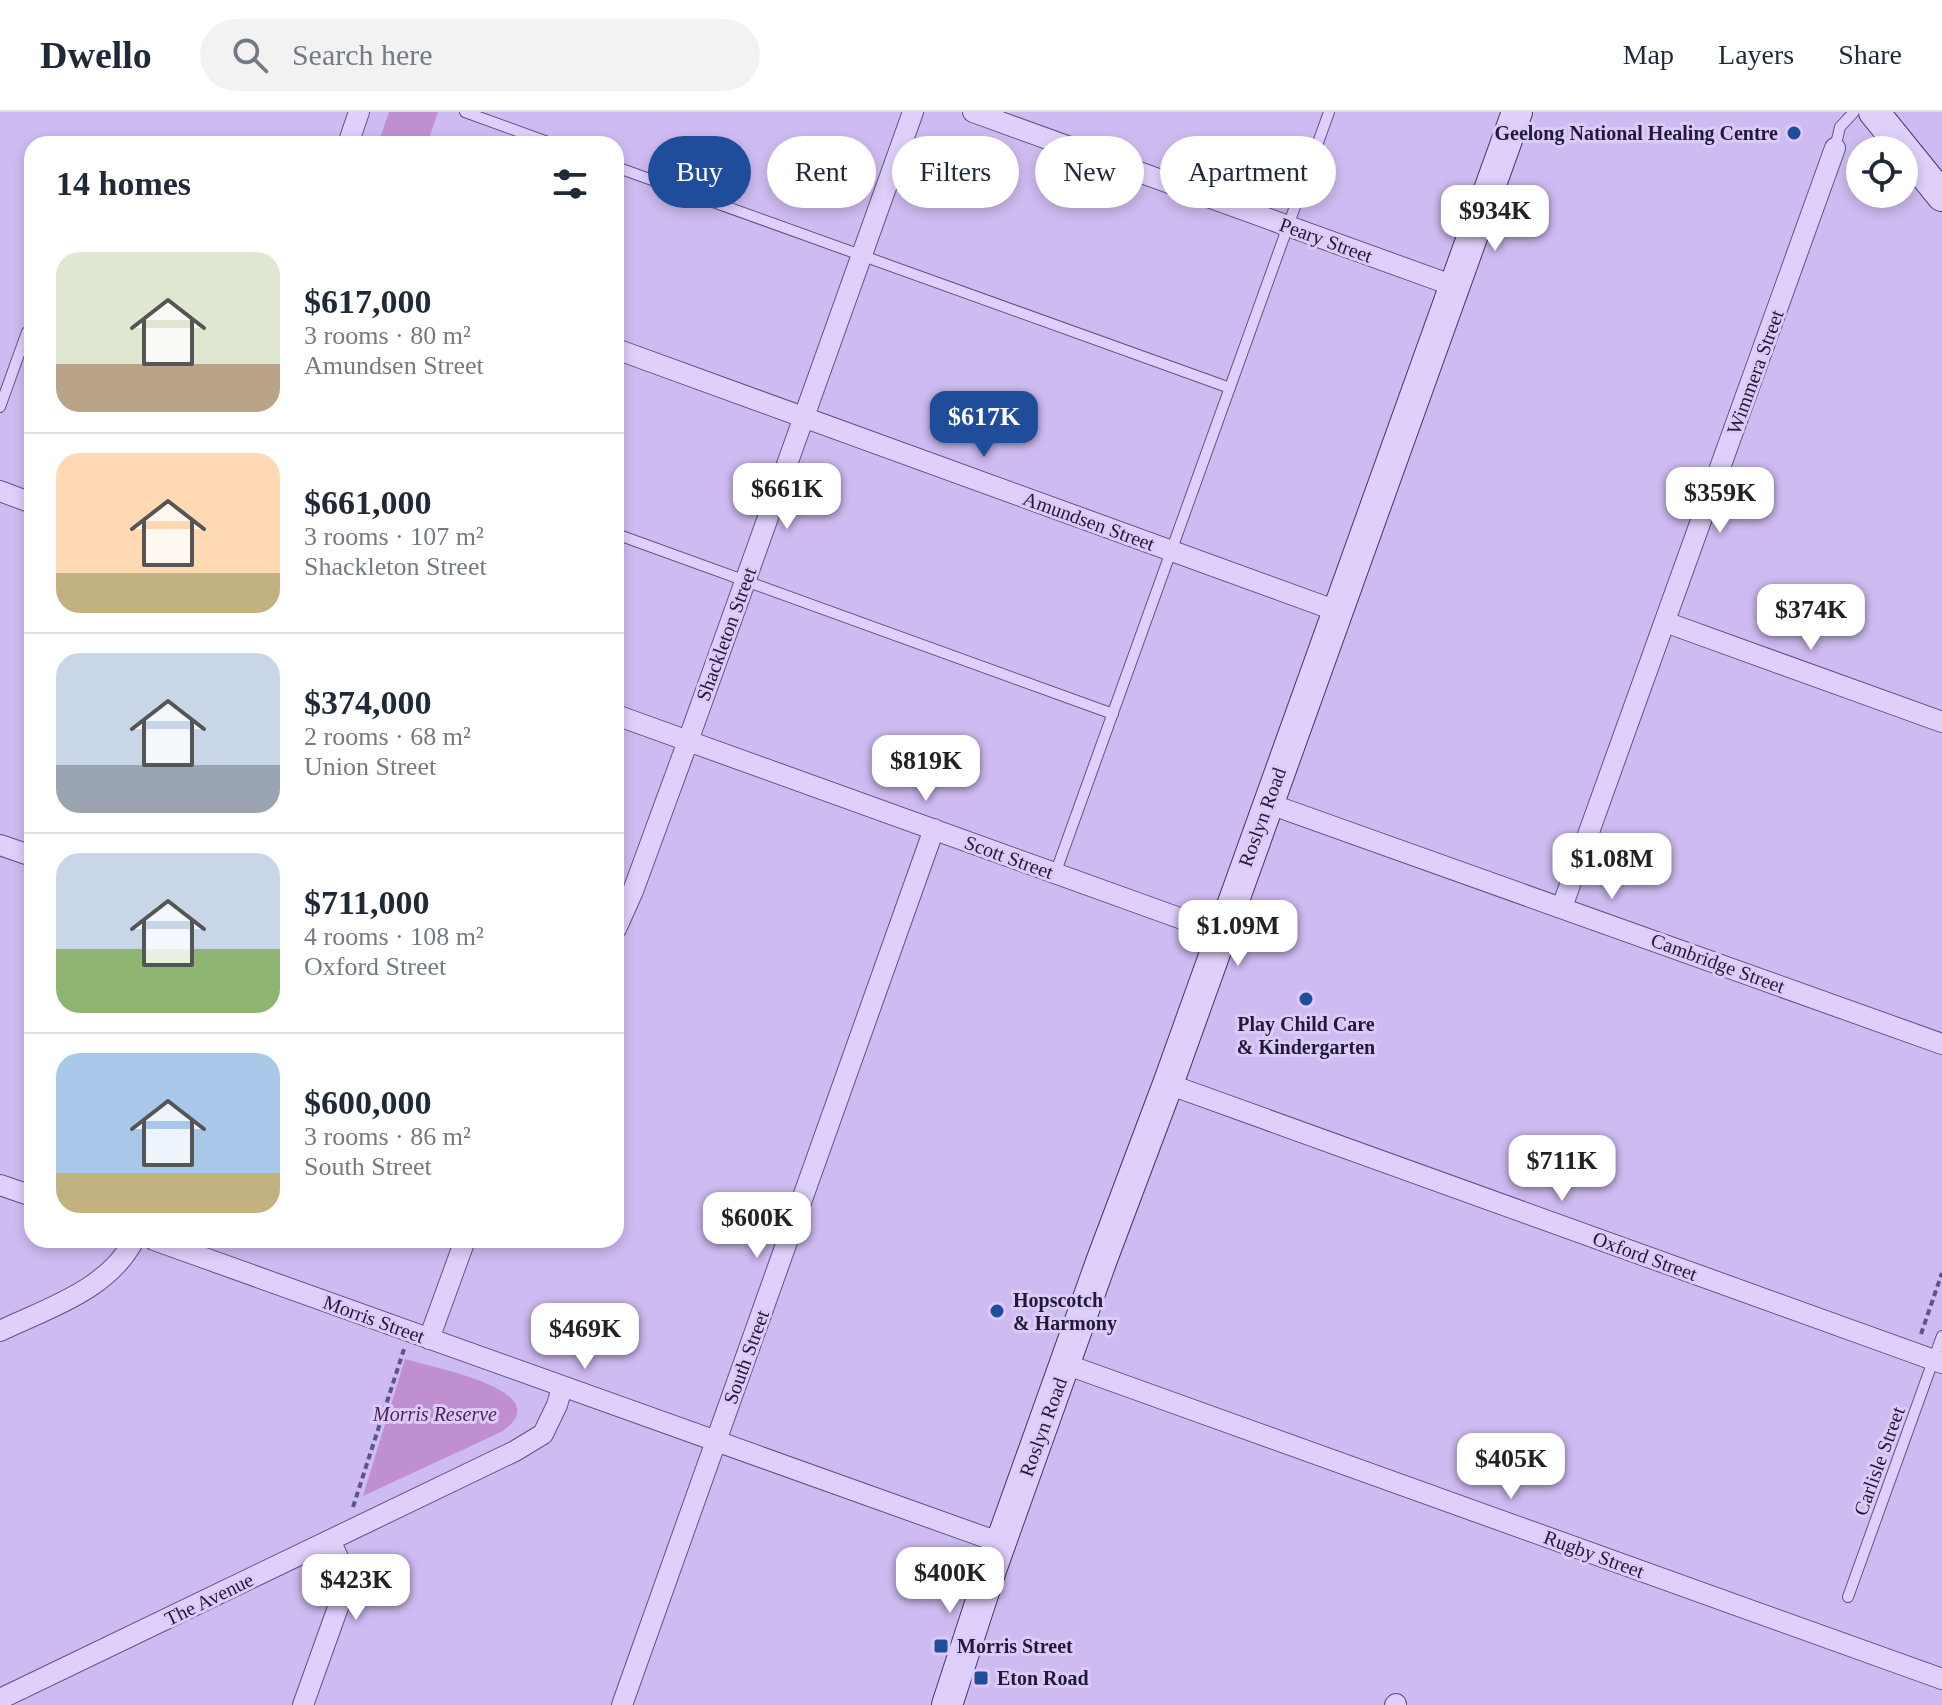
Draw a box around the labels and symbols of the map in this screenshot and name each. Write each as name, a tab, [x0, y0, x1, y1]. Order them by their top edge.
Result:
place label: Geelong National Healing Centre	[1495, 122, 1778, 145]
marker: Geelong National Healing Centre	[1785, 124, 1803, 142]
pin: $934K	[1439, 185, 1551, 253]
street label: Peary Street	[1276, 213, 1376, 268]
street label: Wimmera Street	[1722, 306, 1788, 437]
pin: $617K	[928, 391, 1040, 459]
pin: $661K	[731, 463, 843, 531]
pin: $359K	[1664, 467, 1776, 535]
street label: Amundsen Street	[1020, 487, 1158, 555]
street label: Shackleton Street	[692, 564, 761, 704]
pin: $374K	[1755, 584, 1867, 652]
pin: $819K	[870, 735, 982, 803]
street label: Roslyn Road	[1234, 764, 1291, 870]
street label: Scott Street	[962, 831, 1057, 883]
pin: $1.08M	[1547, 833, 1677, 901]
pin: $1.09M	[1173, 900, 1303, 968]
street label: Cambridge Street	[1648, 929, 1788, 998]
marker: Play Child Care & Kindergarten	[1297, 990, 1315, 1008]
place label: Play Child Care & Kindergarten	[1237, 1013, 1375, 1059]
pin: $711K	[1506, 1135, 1618, 1203]
pin: $600K	[701, 1192, 813, 1260]
street label: Oxford Street	[1590, 1227, 1701, 1285]
place label: Hopscotch & Harmony	[1013, 1289, 1117, 1335]
street label: Morris Street	[320, 1291, 428, 1348]
marker: Hopscotch & Harmony	[988, 1302, 1006, 1320]
pin: $469K	[529, 1303, 641, 1371]
street label: South Street	[719, 1307, 773, 1407]
street label: Roslyn Road	[1015, 1374, 1072, 1480]
park label: Morris Reserve	[372, 1403, 497, 1425]
street label: Carlisle Street	[1849, 1403, 1909, 1518]
pin: $405K	[1455, 1433, 1567, 1501]
street label: Rugby Street	[1541, 1526, 1648, 1583]
pin: $400K	[894, 1547, 1006, 1615]
pin: $423K	[300, 1554, 412, 1622]
street label: The Avenue	[161, 1568, 257, 1630]
place label: Morris Street	[957, 1635, 1073, 1657]
marker: Morris Street	[932, 1637, 950, 1655]
place label: Eton Road	[997, 1667, 1089, 1689]
marker: Eton Road	[972, 1669, 990, 1687]

